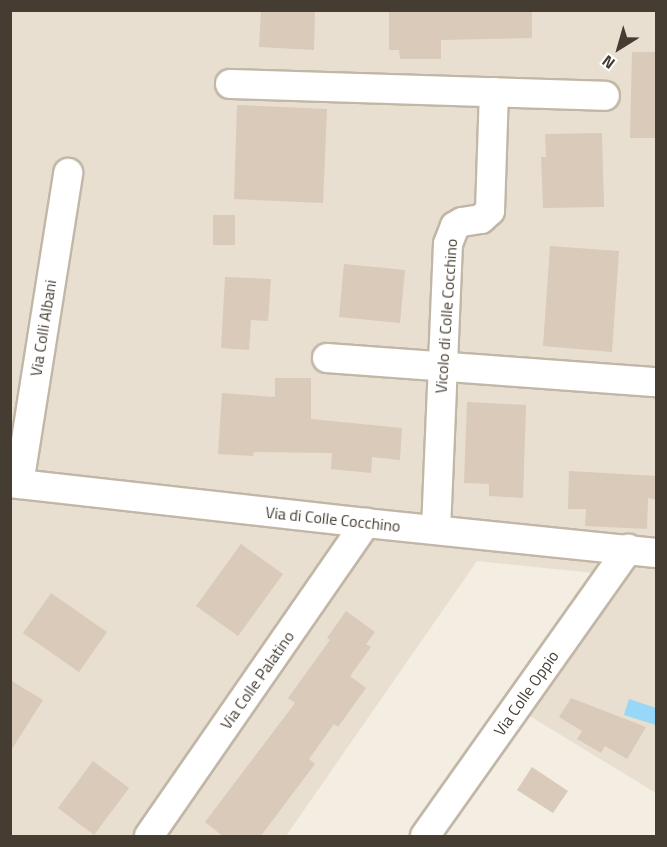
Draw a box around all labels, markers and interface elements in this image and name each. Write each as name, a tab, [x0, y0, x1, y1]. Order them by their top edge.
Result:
north arrow	[589, 18, 649, 78]
text: N	[597, 49, 620, 75]
street label: Vicolo di Colle Cocchino	[431, 238, 461, 394]
street label: Via Colli Albani	[26, 278, 60, 378]
street label: Via di Colle Cocchino	[264, 502, 402, 536]
street label: Via Colle Palatino	[216, 627, 298, 733]
street label: Via Colle Oppio	[490, 647, 562, 739]

